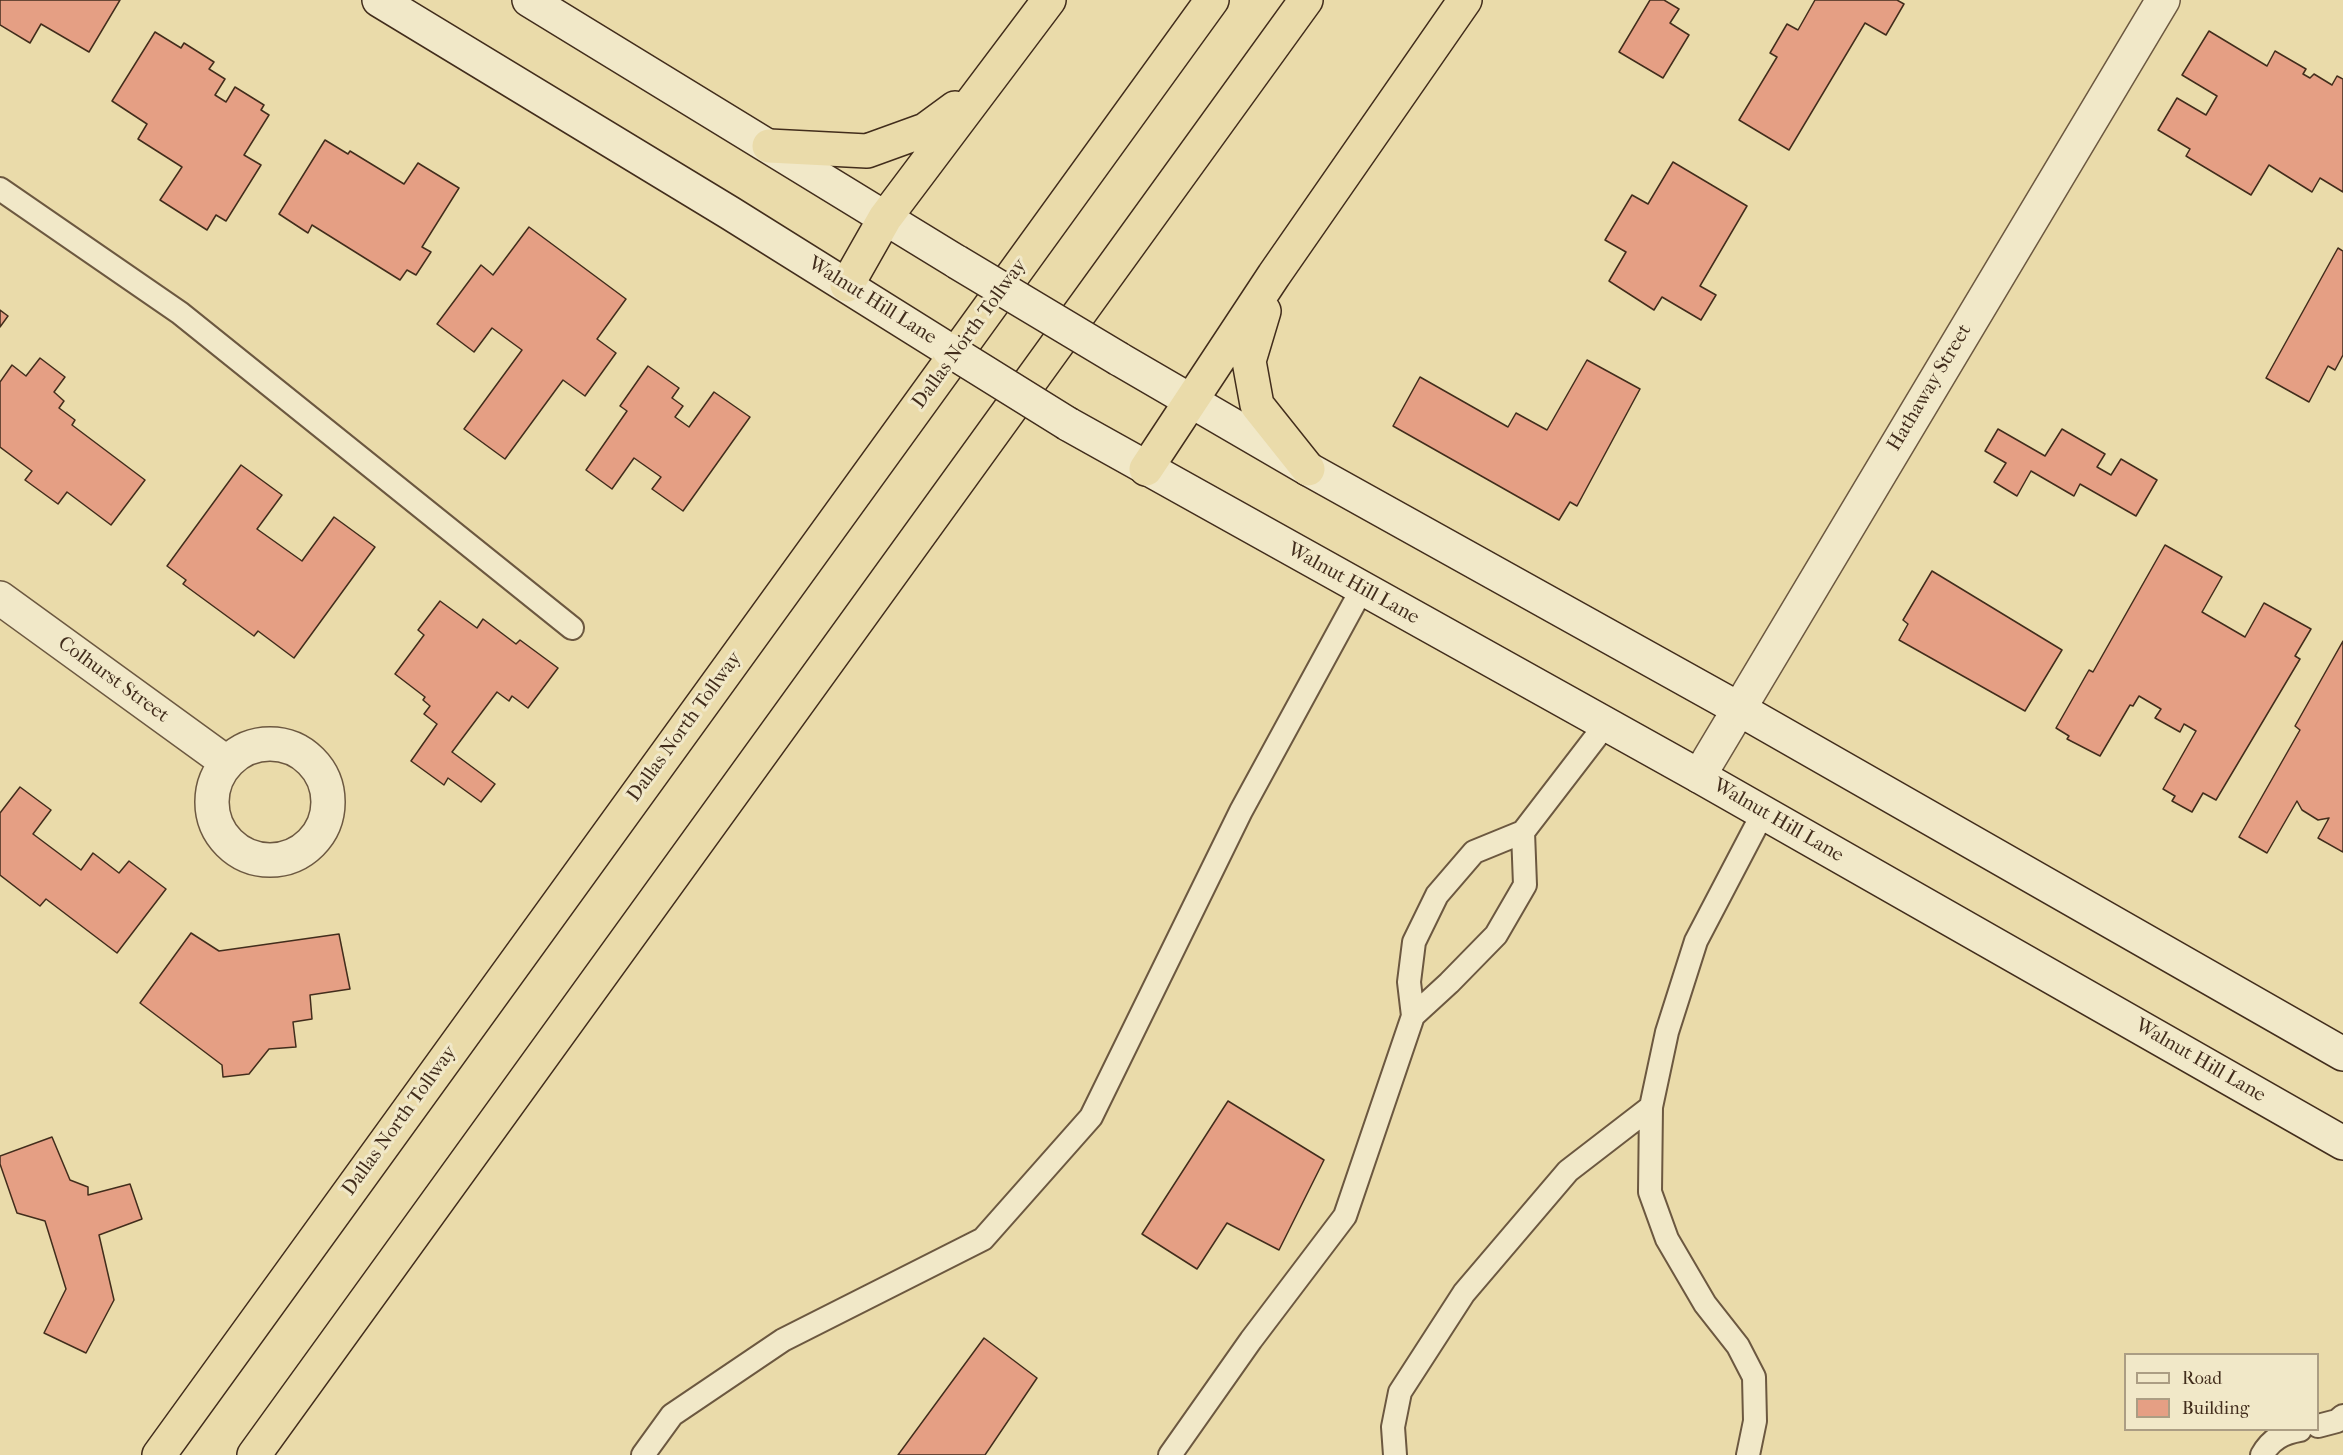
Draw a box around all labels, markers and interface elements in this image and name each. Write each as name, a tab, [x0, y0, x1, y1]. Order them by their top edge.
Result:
street label: Walnut Hill Lane	[803, 252, 941, 350]
street label: Dallas North Tollway	[908, 254, 1032, 414]
street label: Hathaway Street	[1883, 320, 1977, 456]
street label: Walnut Hill Lane	[1283, 538, 1423, 630]
street label: Colhurst Street	[53, 632, 173, 728]
street label: Dallas North Tollway	[623, 647, 747, 807]
street label: Walnut Hill Lane	[1708, 774, 1848, 868]
street label: Walnut Hill Lane	[2130, 1014, 2270, 1108]
street label: Dallas North Tollway	[338, 1041, 462, 1201]
legend	[2124, 1353, 2319, 1431]
text: Road	[2182, 1368, 2222, 1389]
text: Building	[2182, 1398, 2249, 1419]

